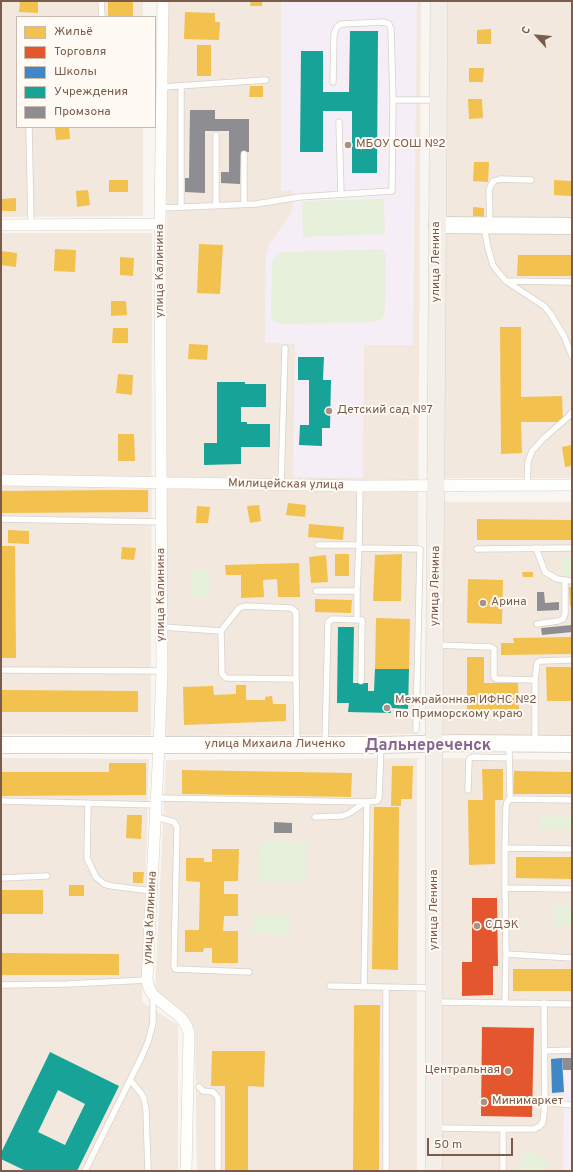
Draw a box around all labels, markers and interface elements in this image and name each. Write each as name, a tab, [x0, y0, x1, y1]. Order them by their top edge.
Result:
legend	[16, 16, 156, 128]
north arrow	[517, 16, 557, 56]
text: Жильё	[54, 24, 93, 40]
text: С	[518, 24, 534, 37]
text: Торговля	[54, 44, 106, 60]
text: Школы	[54, 64, 97, 80]
text: Учреждения	[54, 84, 128, 100]
text: Промзона	[54, 104, 111, 120]
place label: МБОУ СОШ №2	[356, 138, 446, 152]
marker: МБОУ СОШ №2	[343, 140, 353, 150]
street label: улица Ленина	[430, 222, 444, 302]
street label: улица Калинина	[154, 224, 168, 318]
place label: Детский сад №7	[337, 404, 433, 418]
marker: Детский сад №7	[324, 406, 334, 416]
street label: Милицейская улица	[228, 477, 344, 493]
street label: улица Ленина	[428, 545, 444, 627]
street label: улица Калинина	[155, 548, 169, 642]
place label: Арина	[491, 596, 527, 610]
marker: Арина	[478, 598, 488, 608]
place label: Межрайонная ИФНС №2 по Приморскому краю	[395, 694, 537, 722]
marker: Межрайонная ИФНС №2 по Приморскому краю	[382, 703, 392, 713]
district label: Дальнереченск	[365, 737, 491, 757]
street label: улица Михаила Личенко	[205, 738, 345, 752]
street label: улица Ленина	[428, 870, 442, 950]
street label: улица Калинина	[141, 871, 161, 965]
place label: СДЭК	[485, 919, 519, 933]
marker: СДЭК	[472, 921, 482, 931]
place label: Центральная	[425, 1064, 500, 1078]
marker: Центральная	[503, 1066, 513, 1076]
place label: Минимаркет	[492, 1095, 563, 1109]
marker: Минимаркет	[479, 1097, 489, 1107]
scale bar	[429, 1130, 515, 1156]
text: 50 m	[434, 1137, 462, 1153]

